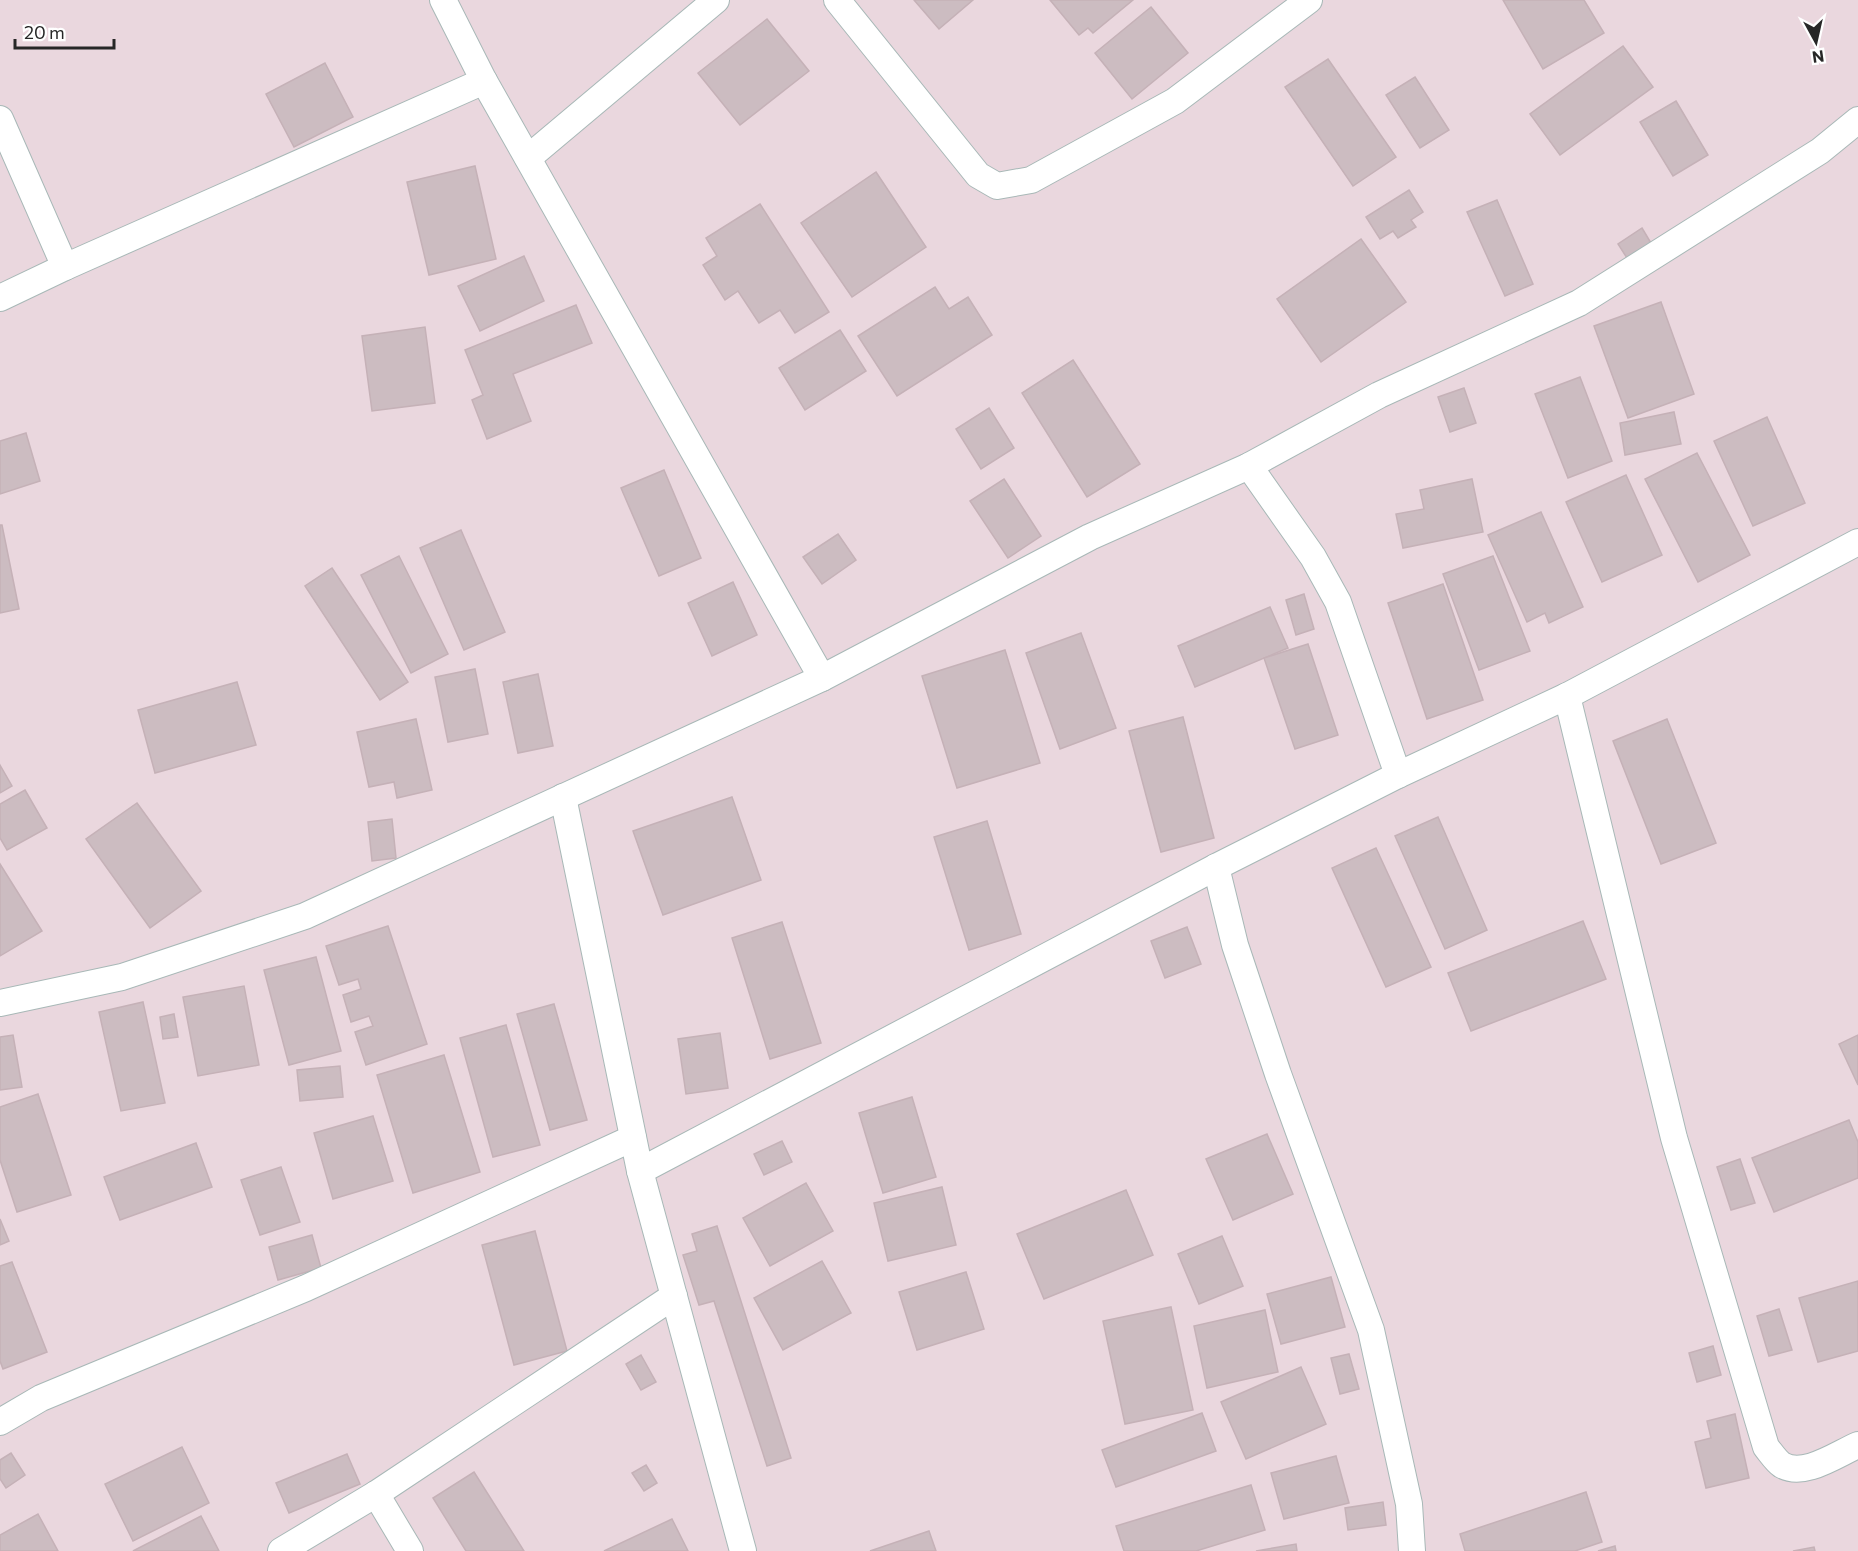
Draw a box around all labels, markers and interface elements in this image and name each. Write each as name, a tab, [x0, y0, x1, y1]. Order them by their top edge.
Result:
scale bar	[15, 12, 114, 50]
north arrow	[1786, 12, 1846, 72]
text: 20 m	[24, 21, 65, 43]
text: N	[1811, 47, 1825, 68]

